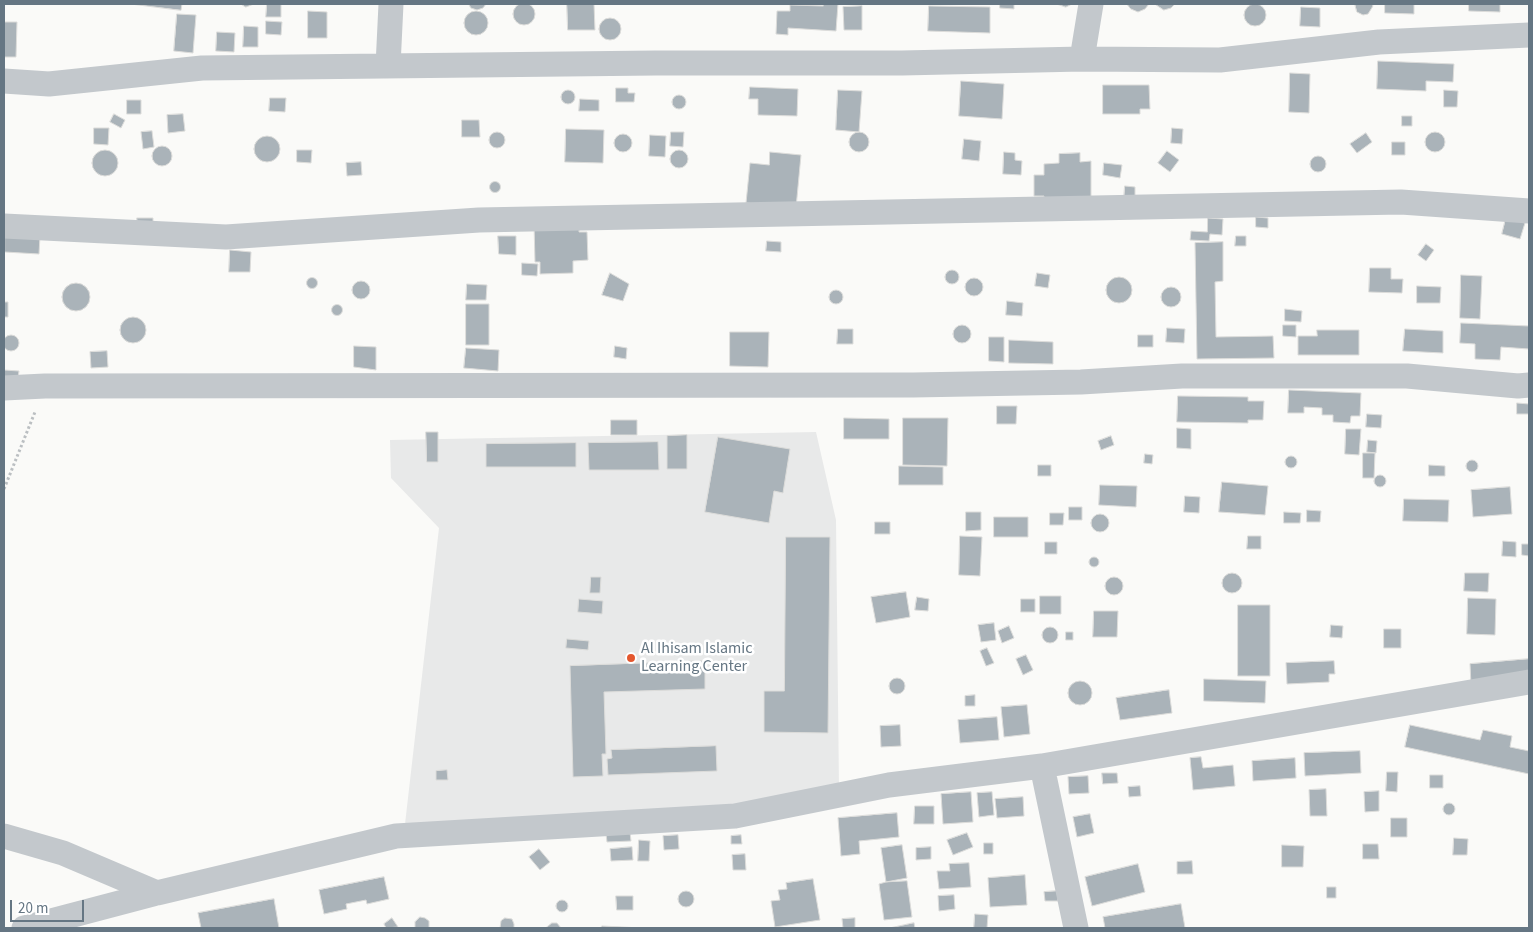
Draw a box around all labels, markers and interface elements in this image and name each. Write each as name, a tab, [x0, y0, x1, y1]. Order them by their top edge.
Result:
place label: Al Ihisam Islamic Learning Center	[641, 639, 753, 677]
marker: Al Ihisam Islamic Learning Center	[625, 652, 637, 664]
scale bar	[12, 890, 86, 922]
text: 20 m	[18, 898, 48, 919]

